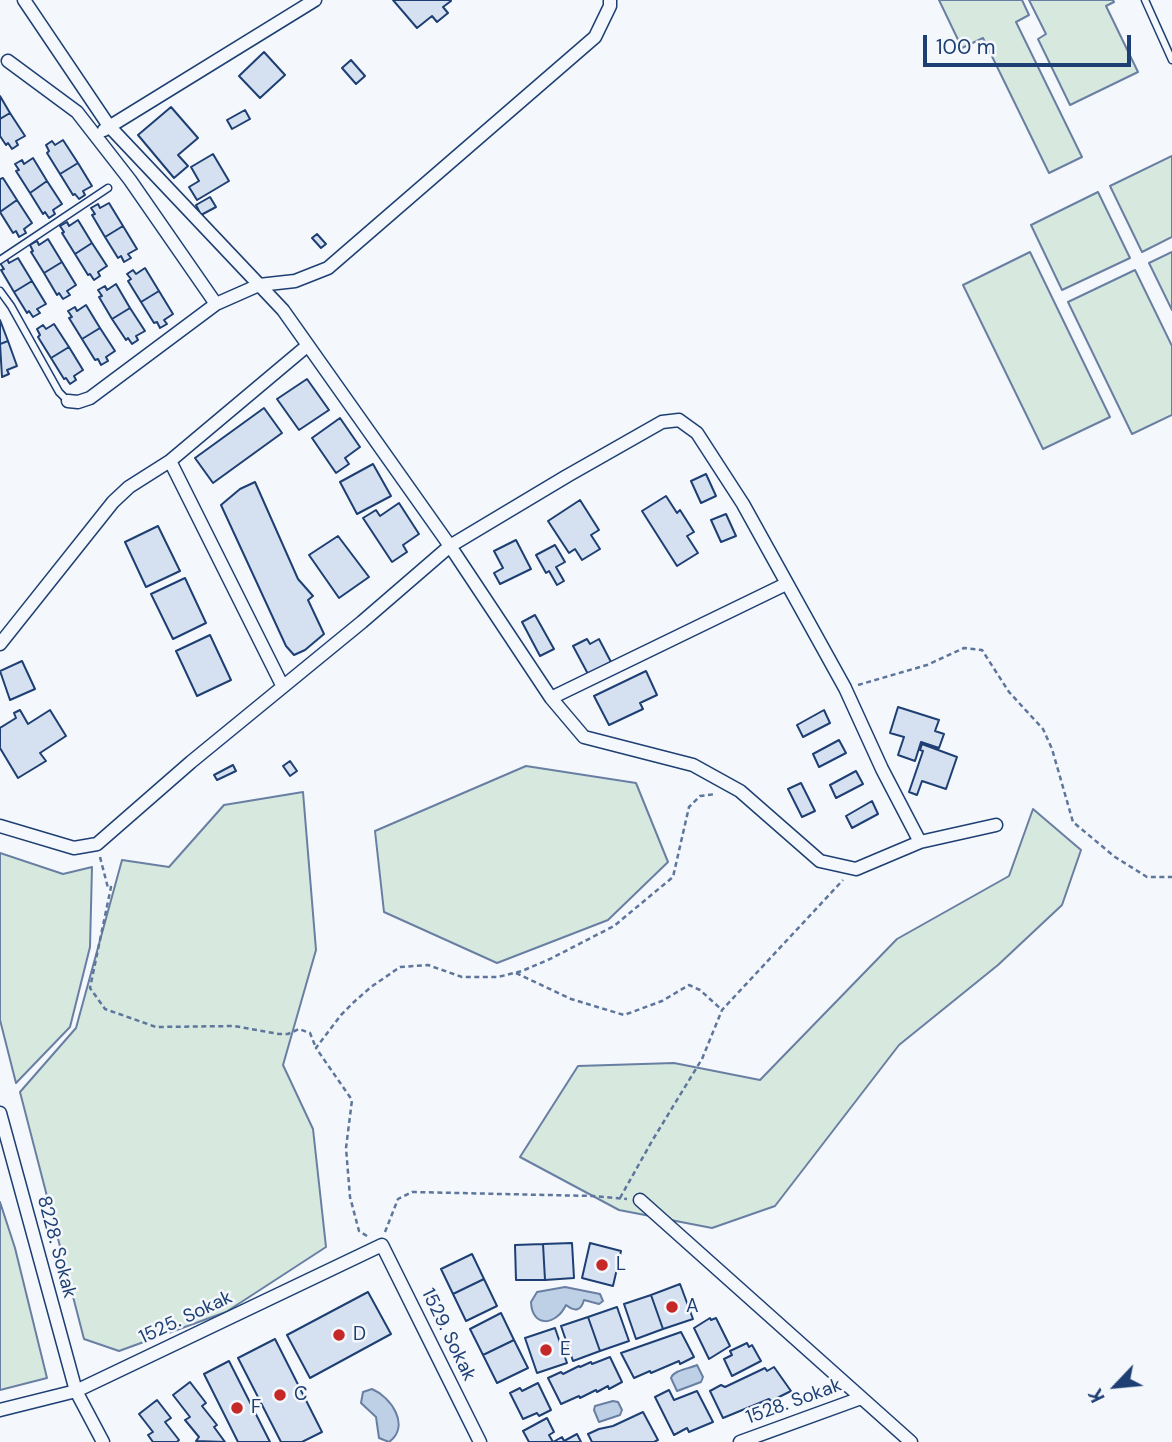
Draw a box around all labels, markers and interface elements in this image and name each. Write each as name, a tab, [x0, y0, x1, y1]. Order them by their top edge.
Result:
scale bar	[927, 21, 1135, 65]
text: 100 m	[936, 33, 996, 61]
street label: 8228. Sokak	[31, 1193, 81, 1301]
place label: L	[616, 1254, 626, 1276]
marker: L	[594, 1257, 610, 1273]
street label: 1529. Sokak	[416, 1285, 480, 1385]
street label: 1525. Sokak	[136, 1286, 236, 1350]
place label: A	[686, 1296, 699, 1318]
marker: A	[664, 1299, 680, 1315]
place label: D	[353, 1324, 366, 1346]
marker: D	[331, 1327, 347, 1343]
place label: E	[560, 1339, 571, 1361]
marker: E	[538, 1342, 554, 1358]
north arrow	[1081, 1351, 1151, 1421]
street label: 1528. Sokak	[743, 1374, 845, 1430]
place label: C	[294, 1384, 308, 1406]
text: K	[1083, 1384, 1111, 1406]
marker: C	[272, 1387, 288, 1403]
place label: F	[251, 1397, 261, 1419]
marker: F	[229, 1400, 245, 1416]

